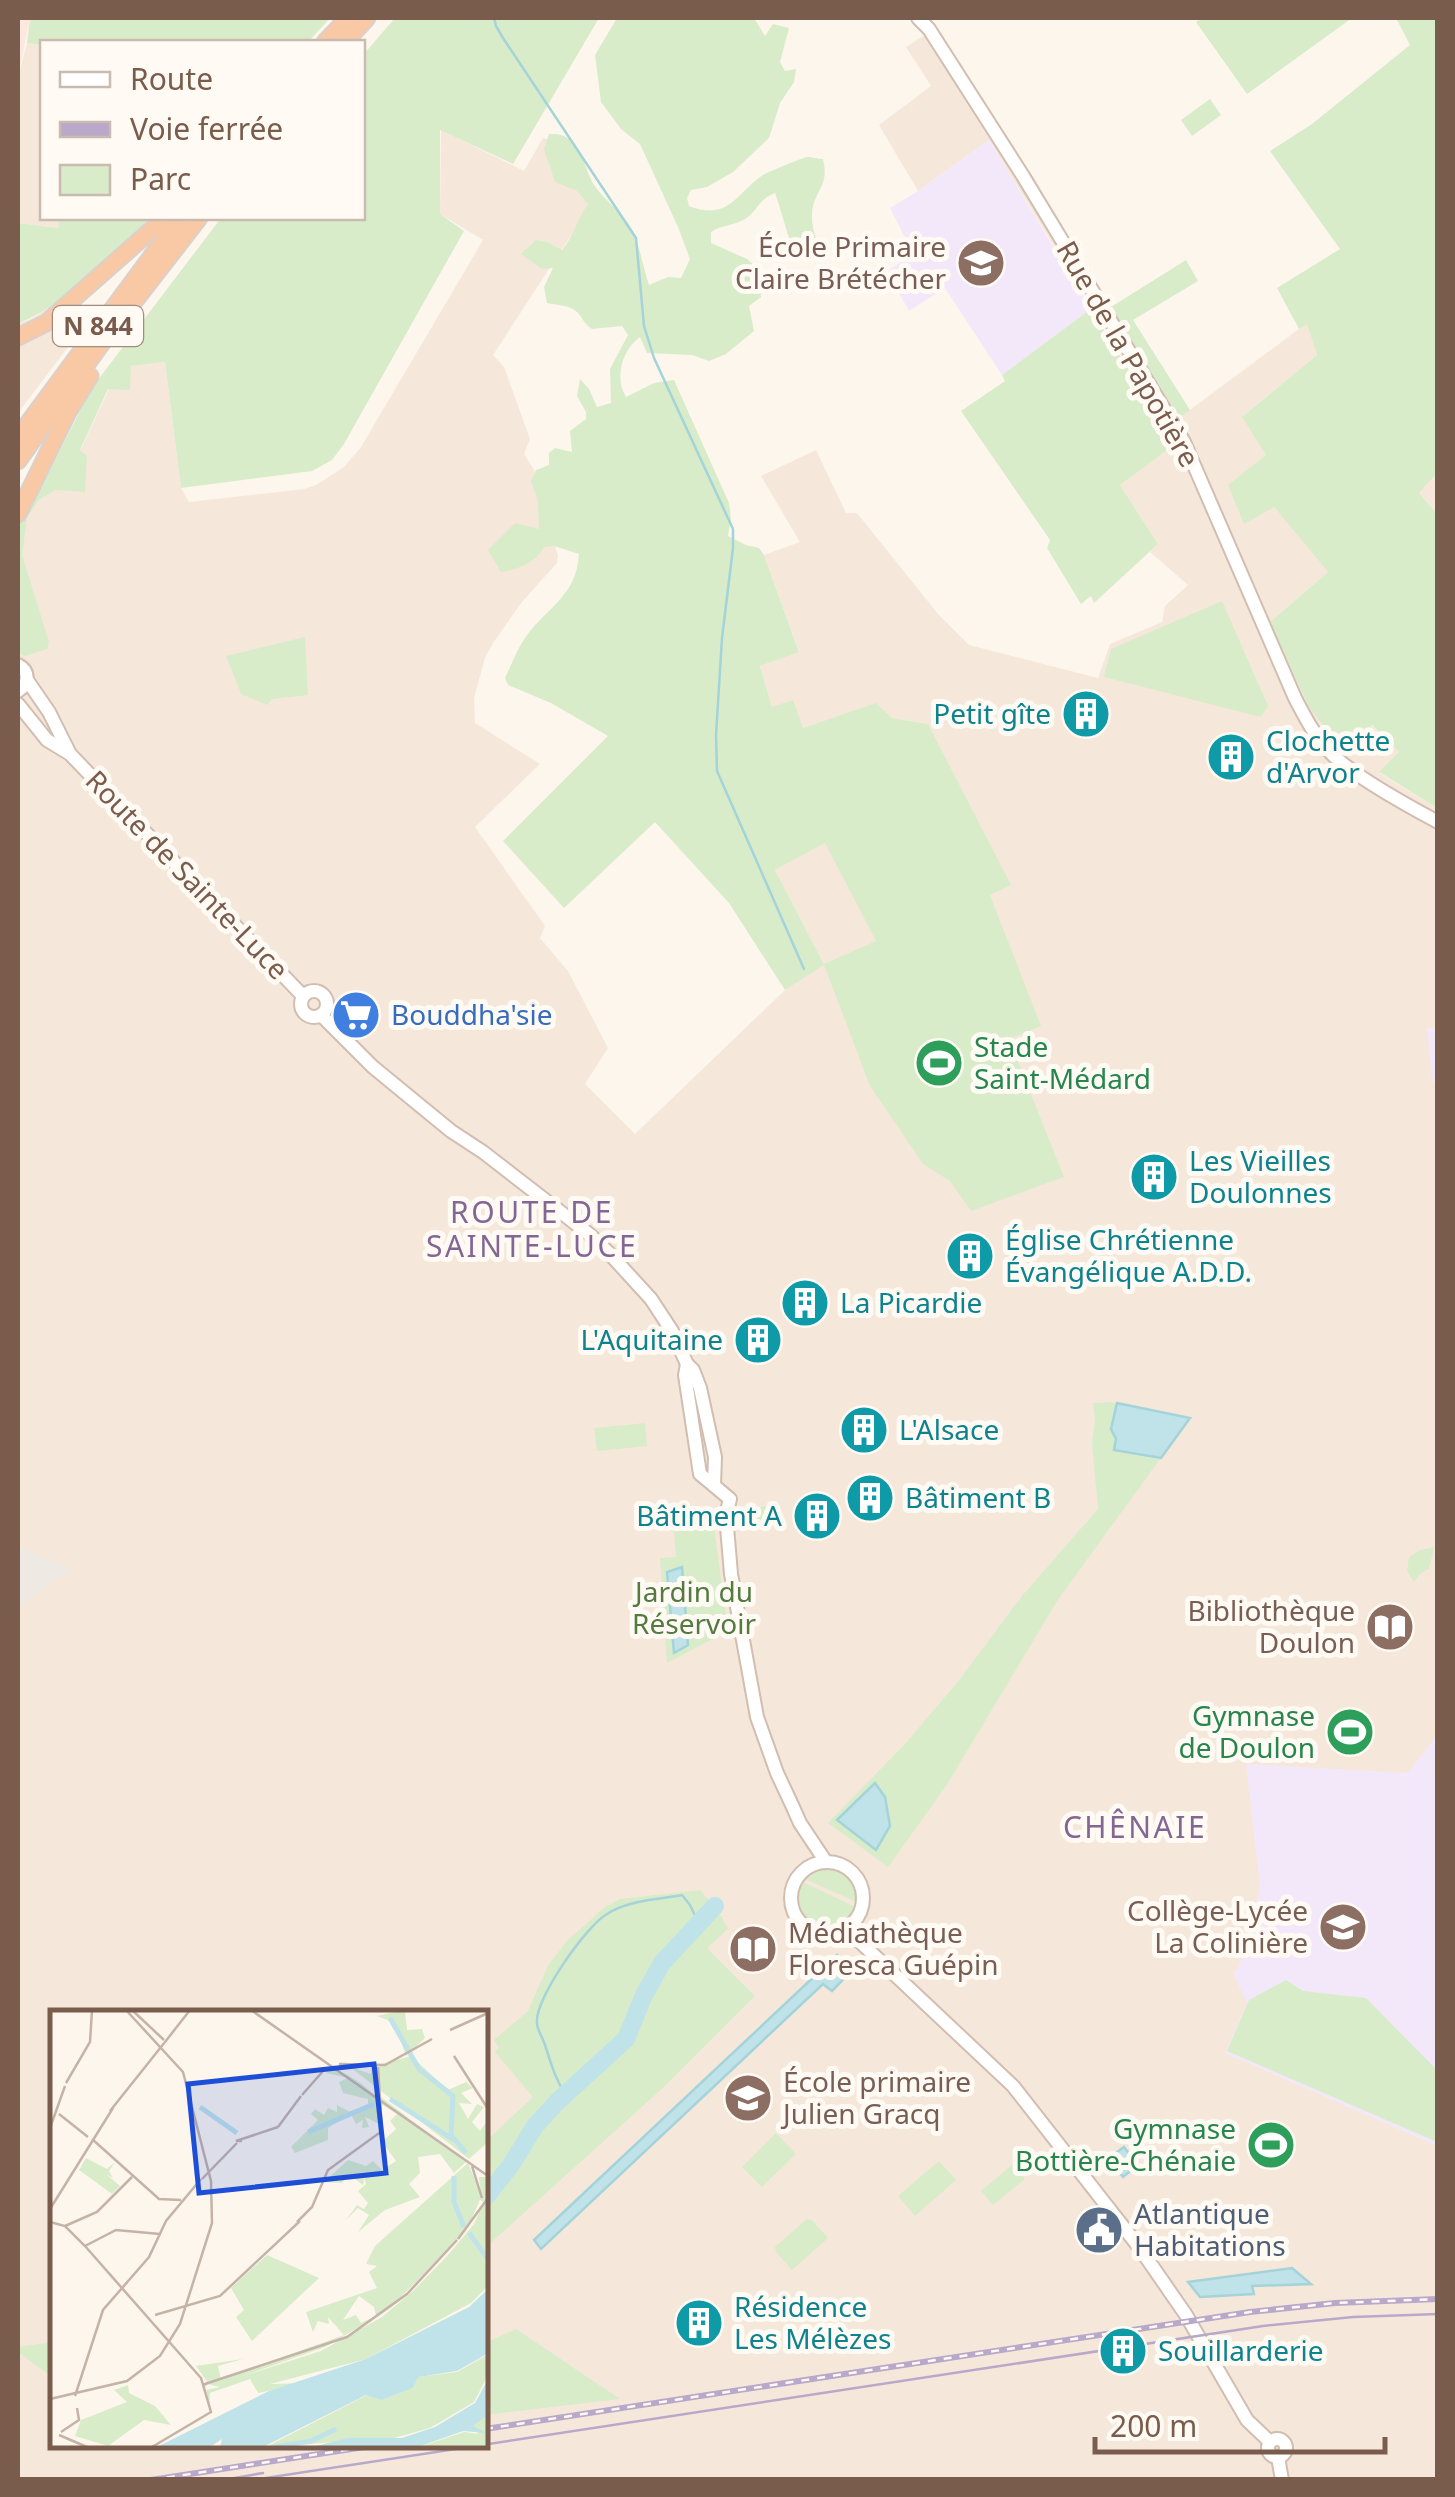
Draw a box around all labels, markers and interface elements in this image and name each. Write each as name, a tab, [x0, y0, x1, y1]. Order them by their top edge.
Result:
legend	[40, 40, 365, 220]
text: Route	[130, 58, 213, 99]
text: Voie ferrée	[130, 108, 283, 149]
text: Parc	[130, 158, 191, 199]
place label: École Primaire Claire Brétécher	[735, 227, 946, 297]
street label: Rue de la Papotière	[1049, 234, 1209, 473]
school or university icon: École Primaire Claire Brétécher	[955, 237, 1007, 289]
road number: N 844	[53, 306, 143, 346]
building icon: Petit gîte	[1060, 688, 1112, 740]
place label: Petit gîte	[933, 694, 1051, 732]
place label: Clochette d'Arvor	[1266, 721, 1390, 791]
building icon: Clochette d'Arvor	[1205, 731, 1257, 783]
street label: Route de Sainte-Luce	[78, 762, 298, 987]
supermarket icon: Bouddha'sie	[330, 989, 382, 1041]
place label: Bouddha'sie	[391, 995, 553, 1033]
place label: Stade Saint-Médard	[974, 1027, 1151, 1097]
sports icon: Stade Saint-Médard	[913, 1037, 965, 1089]
place label: Les Vieilles Doulonnes	[1189, 1141, 1332, 1211]
building icon: Les Vieilles Doulonnes	[1128, 1151, 1180, 1203]
district label: ROUTE DE SAINTE-LUCE	[426, 1191, 638, 1266]
place label: Église Chrétienne Évangélique A.D.D.	[1005, 1220, 1252, 1290]
building icon: Église Chrétienne Évangélique A.D.D.	[944, 1230, 996, 1282]
building icon: La Picardie	[779, 1277, 831, 1329]
place label: La Picardie	[840, 1283, 982, 1321]
building icon: L'Aquitaine	[732, 1314, 784, 1366]
place label: L'Aquitaine	[580, 1320, 723, 1358]
building icon: L'Alsace	[838, 1404, 890, 1456]
place label: L'Alsace	[899, 1410, 999, 1448]
building icon: Bâtiment B	[844, 1472, 896, 1524]
place label: Bâtiment B	[905, 1478, 1051, 1516]
building icon: Bâtiment A	[791, 1490, 843, 1542]
place label: Bâtiment A	[636, 1496, 782, 1534]
park label: Jardin du Réservoir	[632, 1572, 756, 1642]
place label: Bibliothèque Doulon	[1187, 1591, 1355, 1661]
library icon: Bibliothèque Doulon	[1364, 1601, 1416, 1653]
place label: Gymnase de Doulon	[1179, 1696, 1315, 1766]
sports icon: Gymnase de Doulon	[1324, 1706, 1376, 1758]
district label: CHÊNAIE	[1063, 1806, 1207, 1847]
place label: Collège-Lycée La Colinière	[1127, 1891, 1308, 1961]
school or university icon: Collège-Lycée La Colinière	[1317, 1901, 1369, 1953]
place label: Médiathèque Floresca Guépin	[788, 1913, 999, 1983]
library icon: Médiathèque Floresca Guépin	[727, 1923, 779, 1975]
inset map	[50, 2010, 488, 2447]
place label: École primaire Julien Gracq	[780, 2062, 971, 2132]
school or university icon: École primaire Julien Gracq	[722, 2072, 774, 2124]
place label: Gymnase Bottière-Chénaie	[1015, 2109, 1236, 2179]
sports icon: Gymnase Bottière-Chénaie	[1245, 2119, 1297, 2171]
place label: Atlantique Habitations	[1134, 2194, 1286, 2264]
public building icon: Atlantique Habitations	[1073, 2204, 1125, 2256]
place label: Résidence Les Mélèzes	[734, 2287, 891, 2357]
building icon: Résidence Les Mélèzes	[673, 2297, 725, 2349]
building icon: Souillarderie	[1097, 2325, 1149, 2377]
place label: Souillarderie	[1158, 2331, 1324, 2369]
scale bar	[1095, 2392, 1385, 2454]
text: 200 m	[1110, 2405, 1197, 2446]

